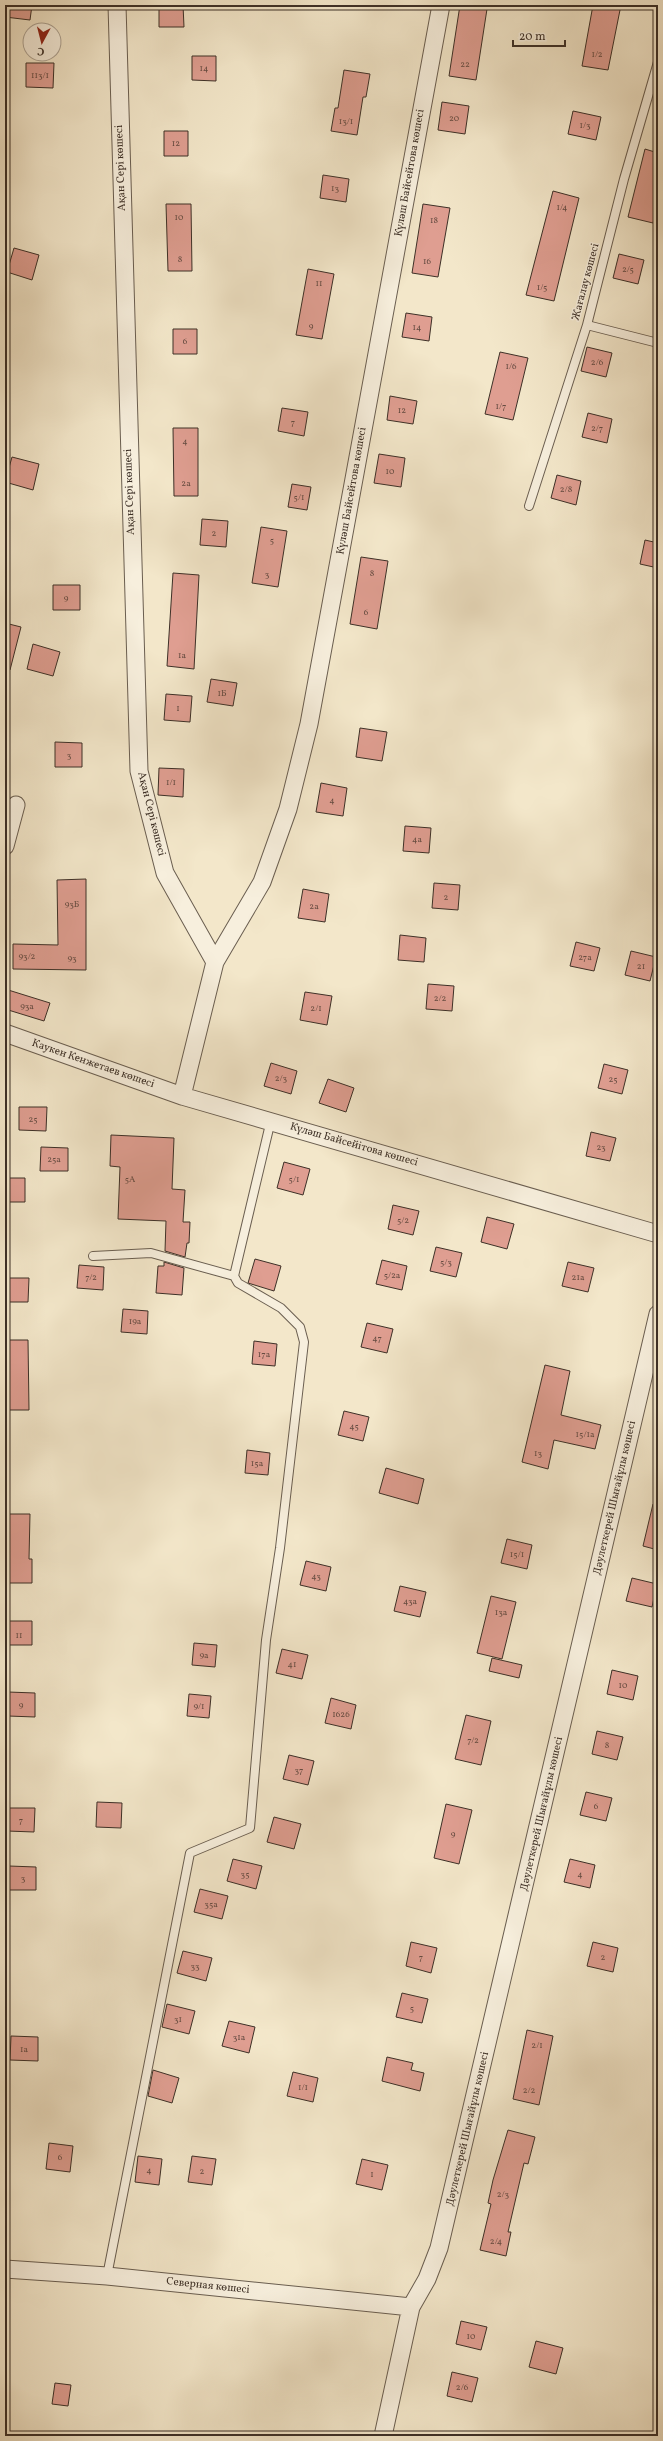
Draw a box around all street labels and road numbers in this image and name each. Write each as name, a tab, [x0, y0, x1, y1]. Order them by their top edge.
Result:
street label: Күләш Байсейтова көшесі	[391, 108, 429, 238]
street label: Ақан Сері көшесі	[112, 125, 130, 211]
street label: Жағалау көшесі	[568, 242, 604, 322]
street label: Күләш Байсейтова көшесі	[333, 426, 371, 556]
street label: Ақан Сері көшесі	[121, 449, 139, 535]
street label: Ақан Сері көшесі	[133, 770, 169, 858]
street label: Каукен Кенжетаев көшесі	[30, 1036, 156, 1092]
street label: Күләш Байсейітова көшесі	[288, 1120, 420, 1170]
street label: Дәулеткерей Шығайұлы көшесі	[590, 1419, 640, 1577]
street label: Дәулеткерей Шығайұлы көшесі	[517, 1735, 567, 1893]
street label: Дәулеткерей Шығайұлы көшесі	[443, 2050, 493, 2208]
street label: Северная көшесі	[166, 2274, 250, 2298]

